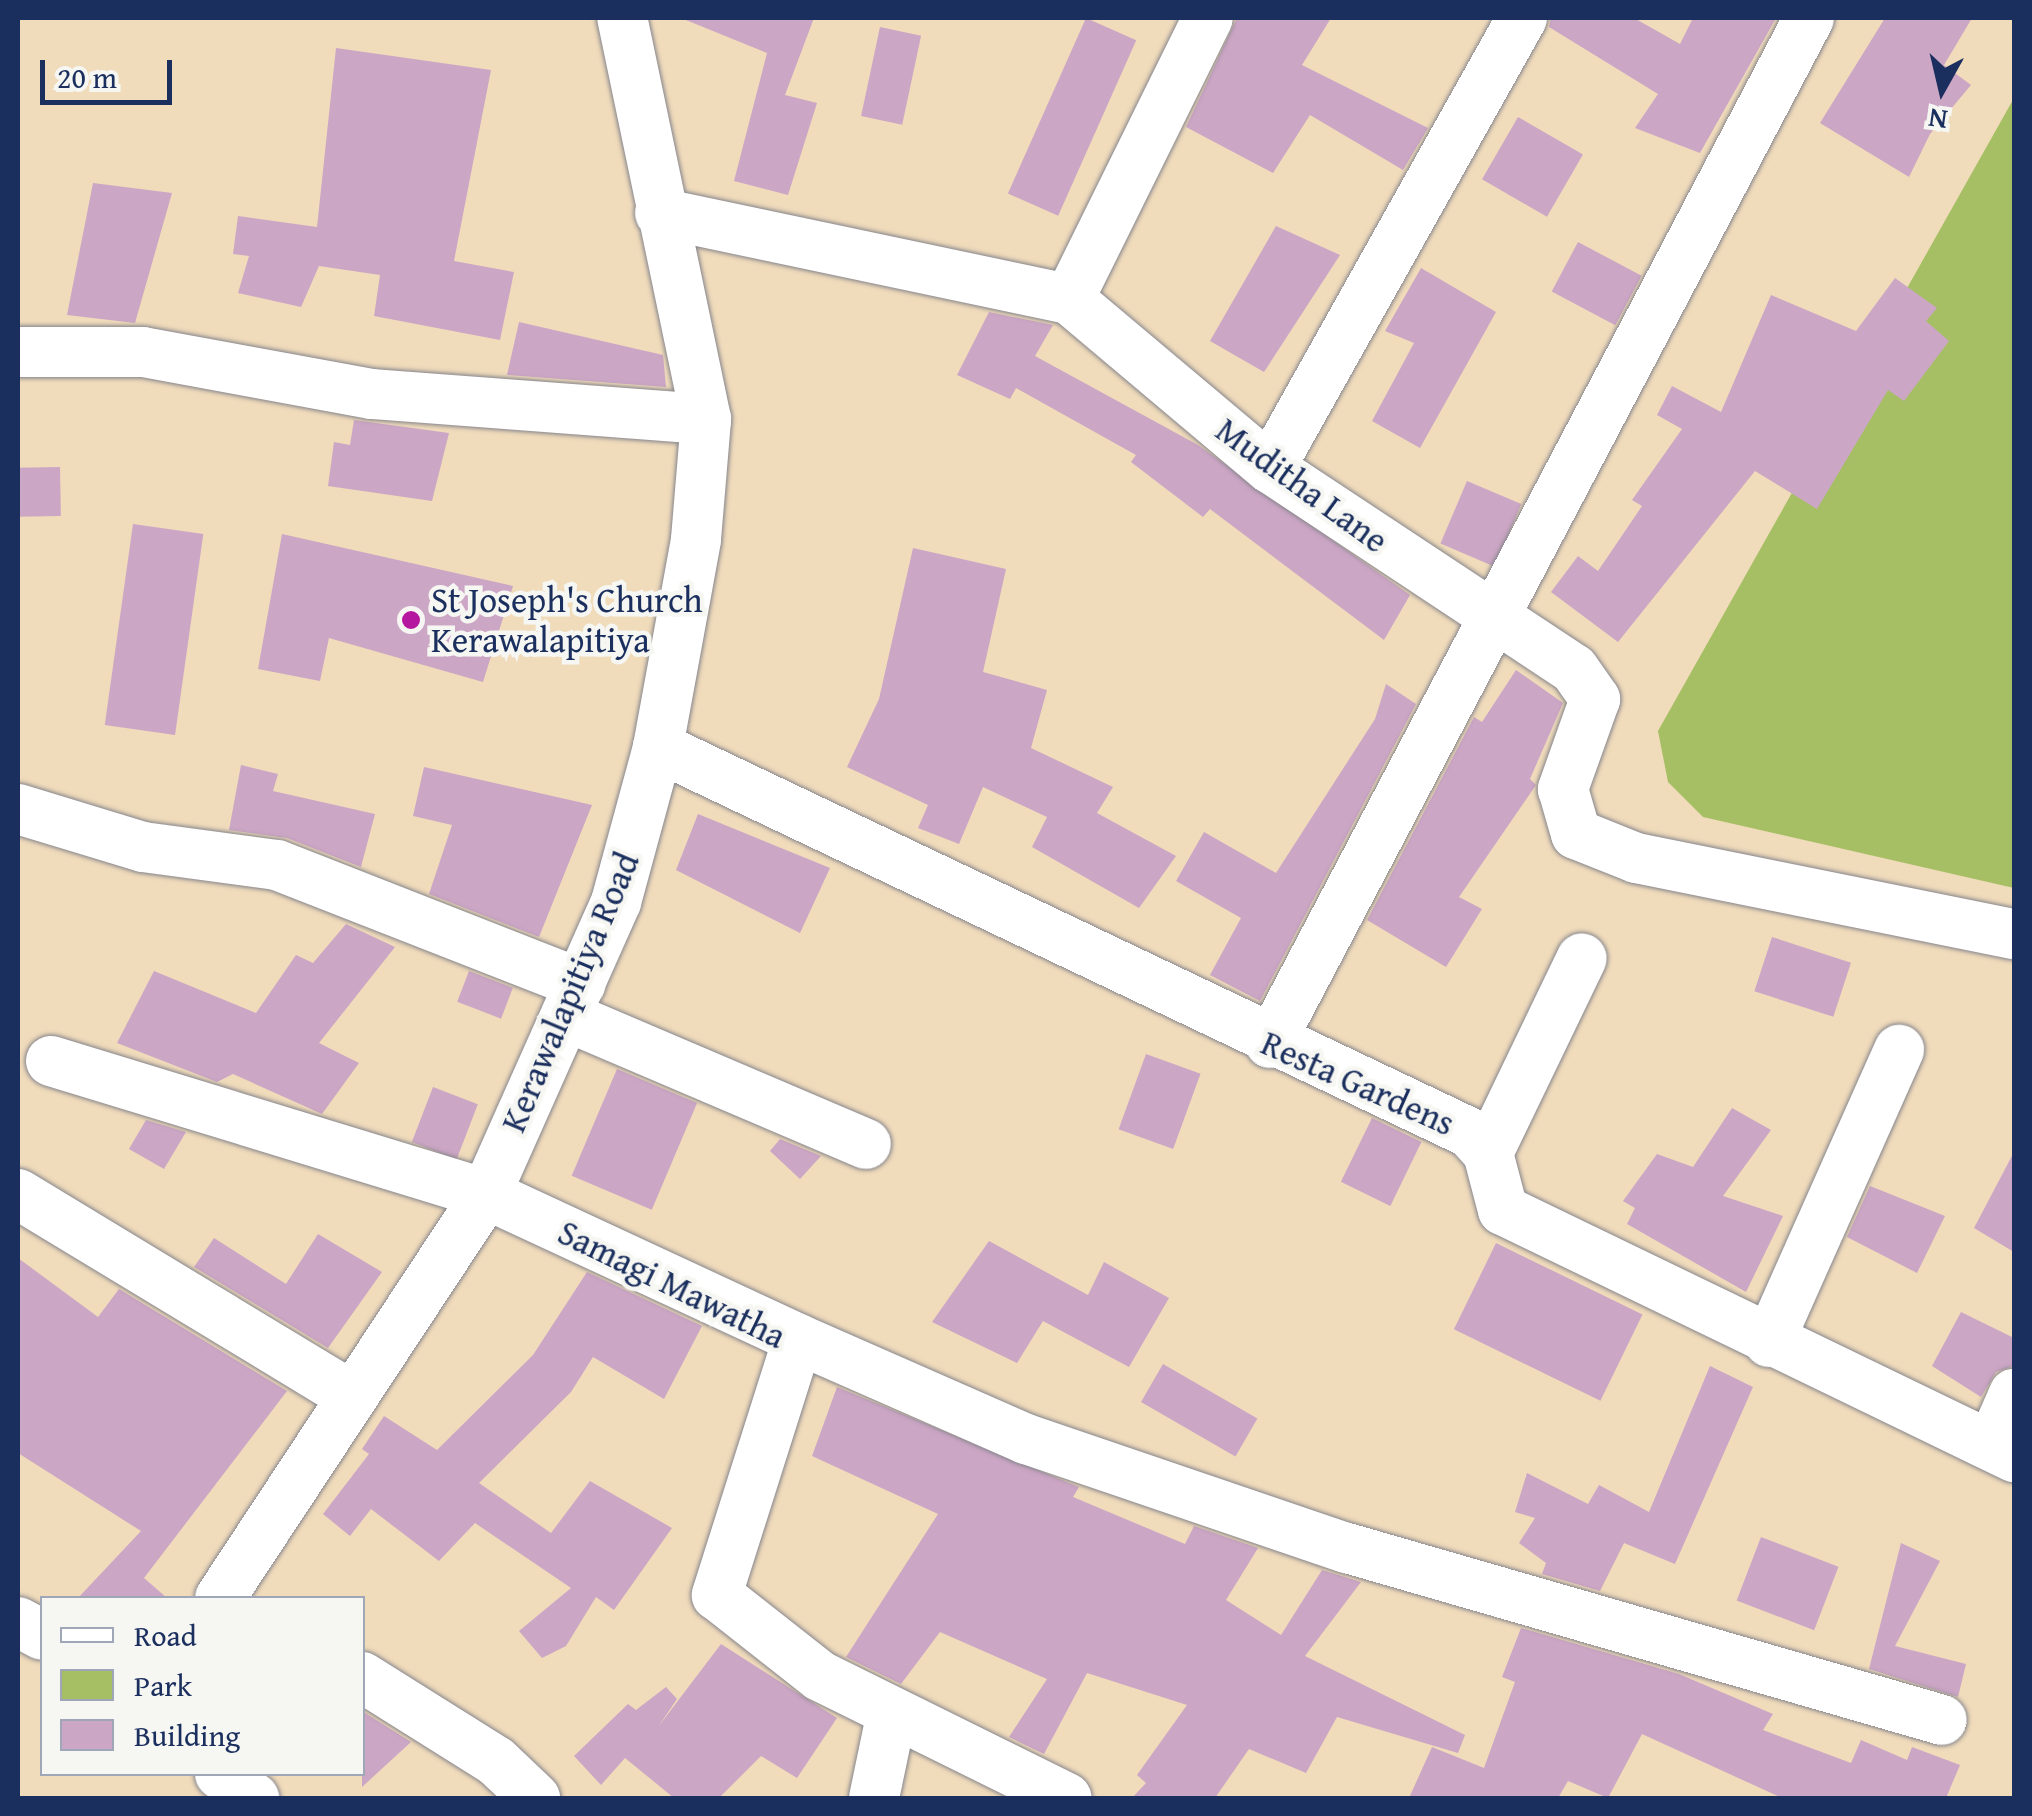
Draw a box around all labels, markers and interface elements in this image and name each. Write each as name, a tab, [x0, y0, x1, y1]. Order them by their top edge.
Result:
scale bar	[45, 40, 178, 102]
north arrow	[1892, 40, 1992, 140]
text: 20 m	[57, 55, 117, 99]
text: N	[1926, 99, 1950, 142]
street label: Muditha Lane	[1208, 409, 1396, 561]
place label: St Joseph's Church Kerawalapitiya	[431, 579, 703, 661]
marker: St Joseph's Church Kerawalapitiya	[400, 609, 422, 631]
street label: Kerawalapitiya Road	[492, 846, 648, 1138]
street label: Resta Gardens	[1255, 1022, 1461, 1144]
street label: Samagi Mawatha	[551, 1211, 793, 1357]
legend	[40, 1596, 365, 1776]
text: Road	[134, 1613, 197, 1657]
text: Park	[134, 1663, 192, 1707]
text: Building	[134, 1713, 240, 1757]

